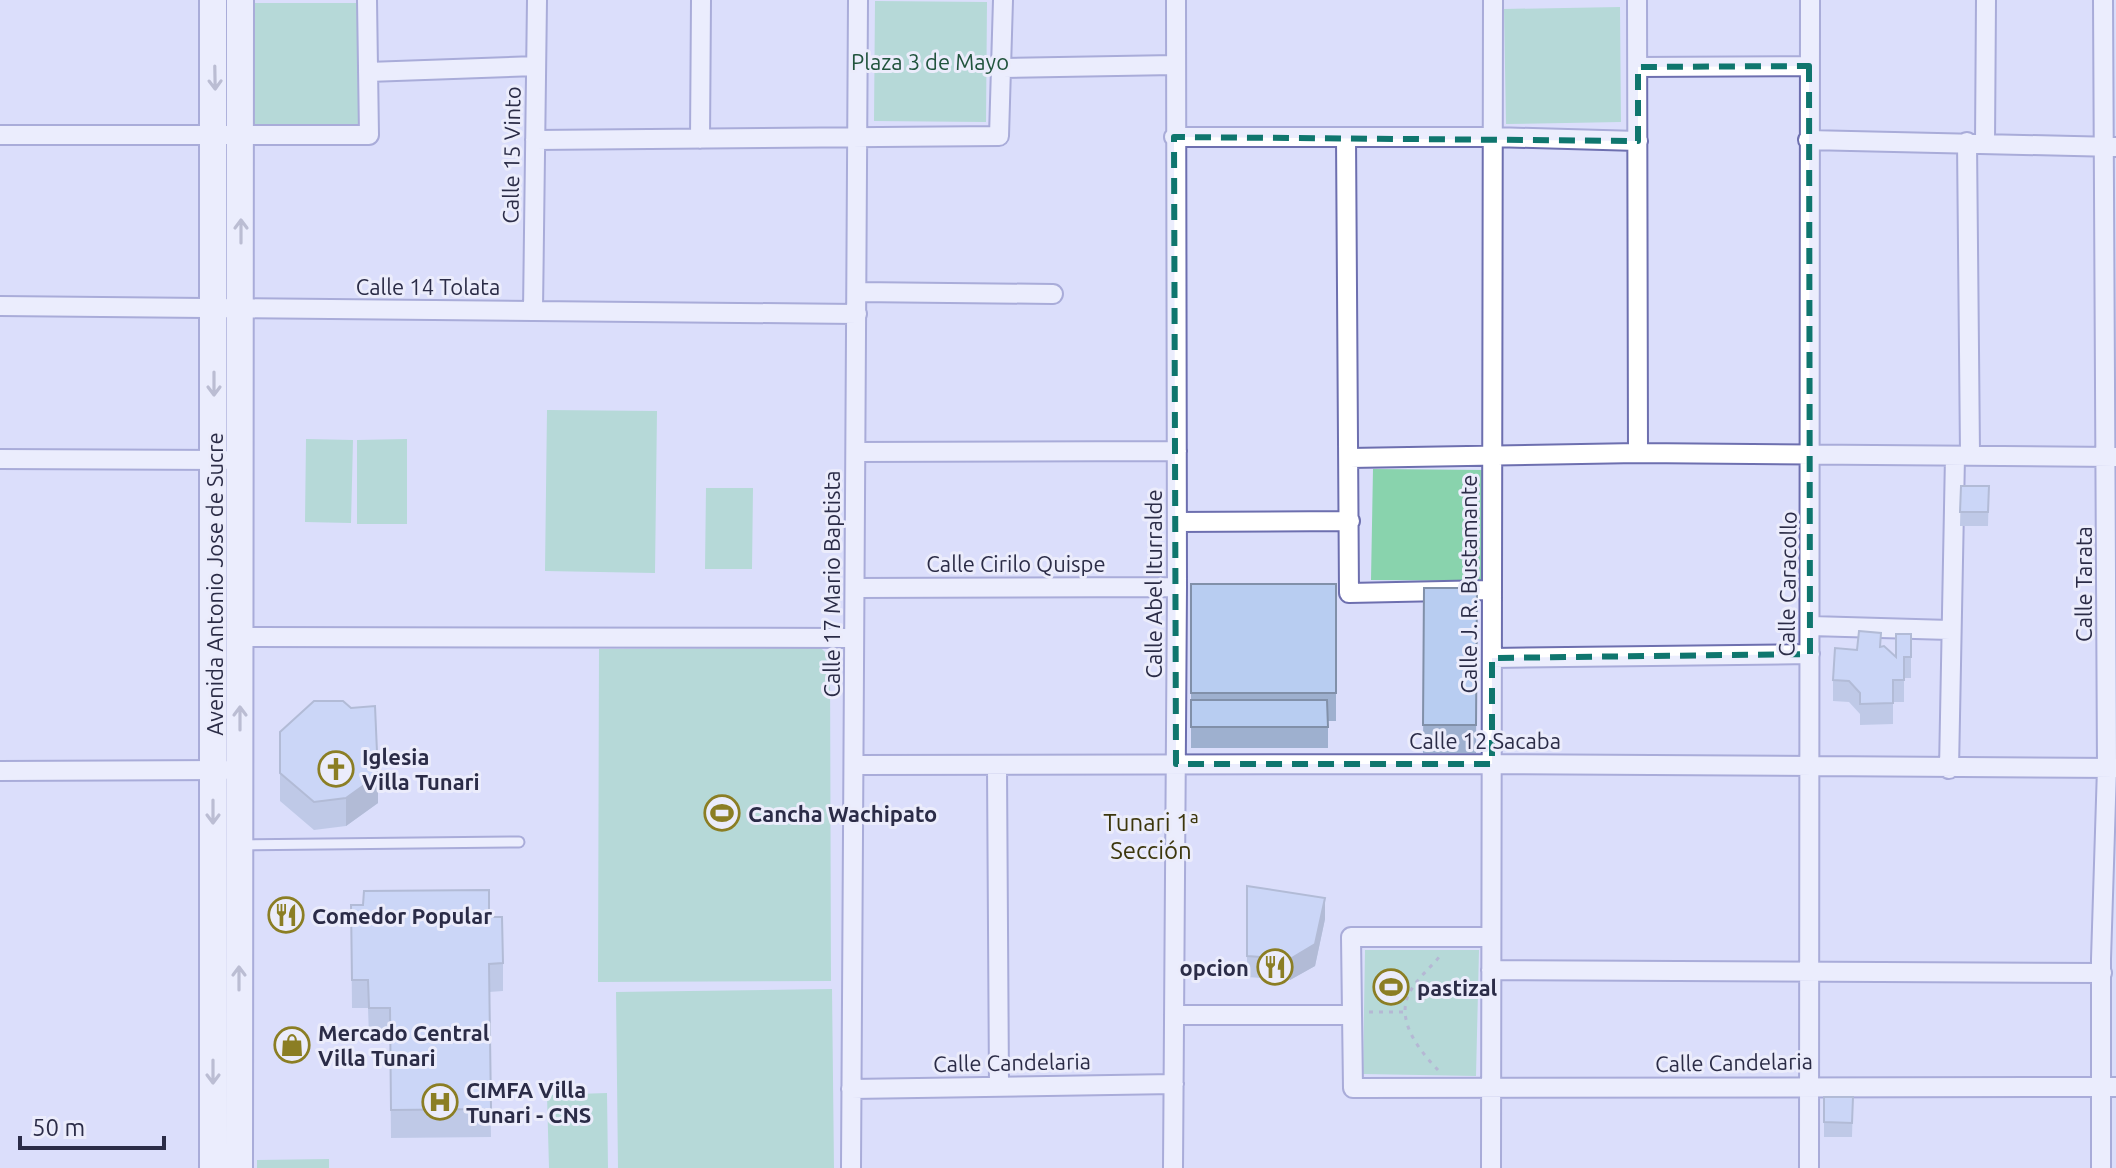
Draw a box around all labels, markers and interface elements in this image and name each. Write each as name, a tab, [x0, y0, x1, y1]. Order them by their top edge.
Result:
park label: Plaza 3 de Mayo	[851, 49, 1009, 74]
one-way arrow	[207, 64, 223, 91]
street label: Calle 15 Vinto	[497, 86, 525, 224]
one-way arrow	[233, 218, 249, 245]
street label: Calle 14 Tolata	[356, 274, 500, 299]
one-way arrow	[206, 370, 222, 397]
street label: Avenida Antonio Jose de Sucre	[202, 432, 227, 736]
street label: Calle 17 Mario Baptista	[819, 471, 844, 698]
street label: Calle J. R. Bustamante	[1456, 475, 1481, 693]
street label: Calle Abel Iturralde	[1141, 489, 1166, 679]
street label: Calle Caracollo	[1773, 511, 1801, 657]
street label: Calle Tarata	[2071, 526, 2096, 642]
street label: Calle Cirilo Quispe	[926, 551, 1106, 576]
one-way arrow	[232, 705, 248, 732]
street label: Calle 12 Sacaba	[1409, 728, 1561, 753]
place label: Iglesia Villa Tunari	[362, 744, 480, 794]
church icon: Iglesia Villa Tunari	[317, 750, 355, 788]
sports icon: Cancha Wachipato	[703, 794, 741, 832]
one-way arrow	[205, 798, 221, 825]
place label: Cancha Wachipato	[748, 801, 937, 826]
district label: Tunari 1ª Sección	[1103, 809, 1199, 864]
restaurant icon: Comedor Popular	[267, 896, 305, 934]
place label: Comedor Popular	[312, 903, 492, 928]
restaurant icon: opcion	[1256, 948, 1294, 986]
place label: opcion	[1180, 955, 1249, 980]
one-way arrow	[231, 965, 247, 992]
sports icon: pastizal	[1372, 968, 1410, 1006]
place label: pastizal	[1417, 975, 1498, 1000]
place label: Mercado Central Villa Tunari	[318, 1020, 490, 1070]
shop icon: Mercado Central Villa Tunari	[273, 1026, 311, 1064]
street label: Calle Candelaria	[933, 1048, 1091, 1076]
street label: Calle Candelaria	[1655, 1048, 1813, 1076]
one-way arrow	[205, 1058, 221, 1085]
place label: CIMFA Villa Tunari - CNS	[466, 1077, 591, 1127]
hospital icon: CIMFA Villa Tunari - CNS	[421, 1083, 459, 1121]
scale bar	[20, 1100, 164, 1150]
text: 50 m	[32, 1114, 85, 1141]

